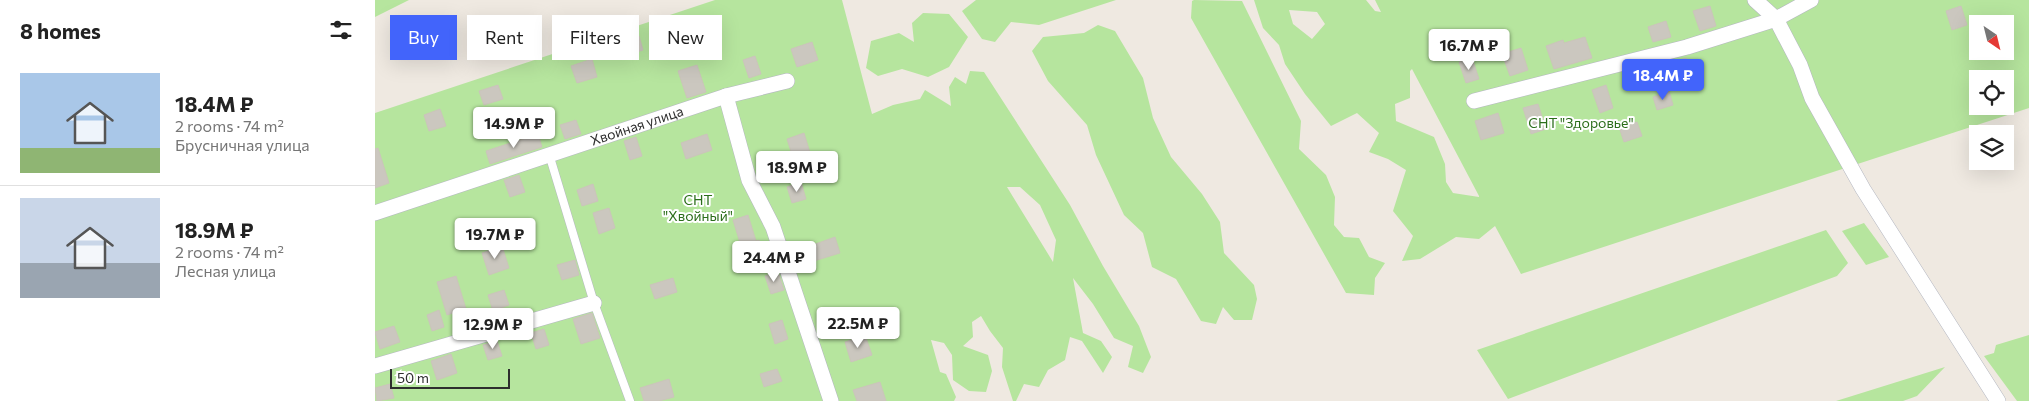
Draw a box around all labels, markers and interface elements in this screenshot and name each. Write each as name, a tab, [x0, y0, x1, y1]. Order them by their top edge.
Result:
chip: Buy	[390, 15, 457, 60]
chip: Rent	[467, 15, 542, 60]
chip: Filters	[552, 15, 639, 60]
chip: New	[649, 15, 722, 60]
north arrow	[1969, 15, 2014, 60]
map controls	[1969, 15, 2014, 170]
icon: filters	[327, 16, 355, 44]
text: 8 homes	[20, 18, 101, 43]
pin: 16.7M ₽	[1423, 28, 1515, 71]
text: 16.7M ₽	[1440, 35, 1498, 54]
pin: 18.4M ₽	[1617, 58, 1709, 101]
text: 18.4M ₽	[1633, 65, 1693, 84]
button: locate	[1969, 70, 2014, 115]
text: 18.4M ₽	[175, 91, 254, 116]
icon: home	[60, 93, 120, 153]
street label: Хвойная улица	[588, 102, 685, 149]
pin: 14.9M ₽	[468, 106, 560, 149]
text: 14.9M ₽	[484, 113, 544, 132]
park label: СНТ "Здоровье"	[1528, 114, 1634, 131]
text: 2 rooms · 74 m²	[175, 116, 284, 135]
button: layers	[1969, 125, 2014, 170]
text: Брусничная улица	[175, 135, 310, 154]
pin: 18.9M ₽	[751, 150, 843, 193]
text: 18.9M ₽	[767, 157, 827, 176]
park label: СНТ "Хвойный"	[663, 191, 733, 224]
text: 18.9M ₽	[175, 217, 254, 242]
icon: home	[60, 218, 120, 278]
pin: 19.7M ₽	[449, 218, 541, 260]
text: 19.7M ₽	[466, 224, 524, 243]
pin: 24.4M ₽	[728, 240, 820, 283]
text: 2 rooms · 74 m²	[175, 242, 284, 261]
text: 24.4M ₽	[743, 247, 805, 266]
text: Лесная улица	[175, 261, 276, 280]
pin: 22.5M ₽	[812, 306, 904, 349]
pin: 12.9M ₽	[447, 308, 539, 350]
text: 22.5M ₽	[828, 313, 888, 332]
text: 12.9M ₽	[463, 314, 523, 333]
scale bar	[390, 366, 510, 389]
text: 50 m	[397, 369, 429, 386]

